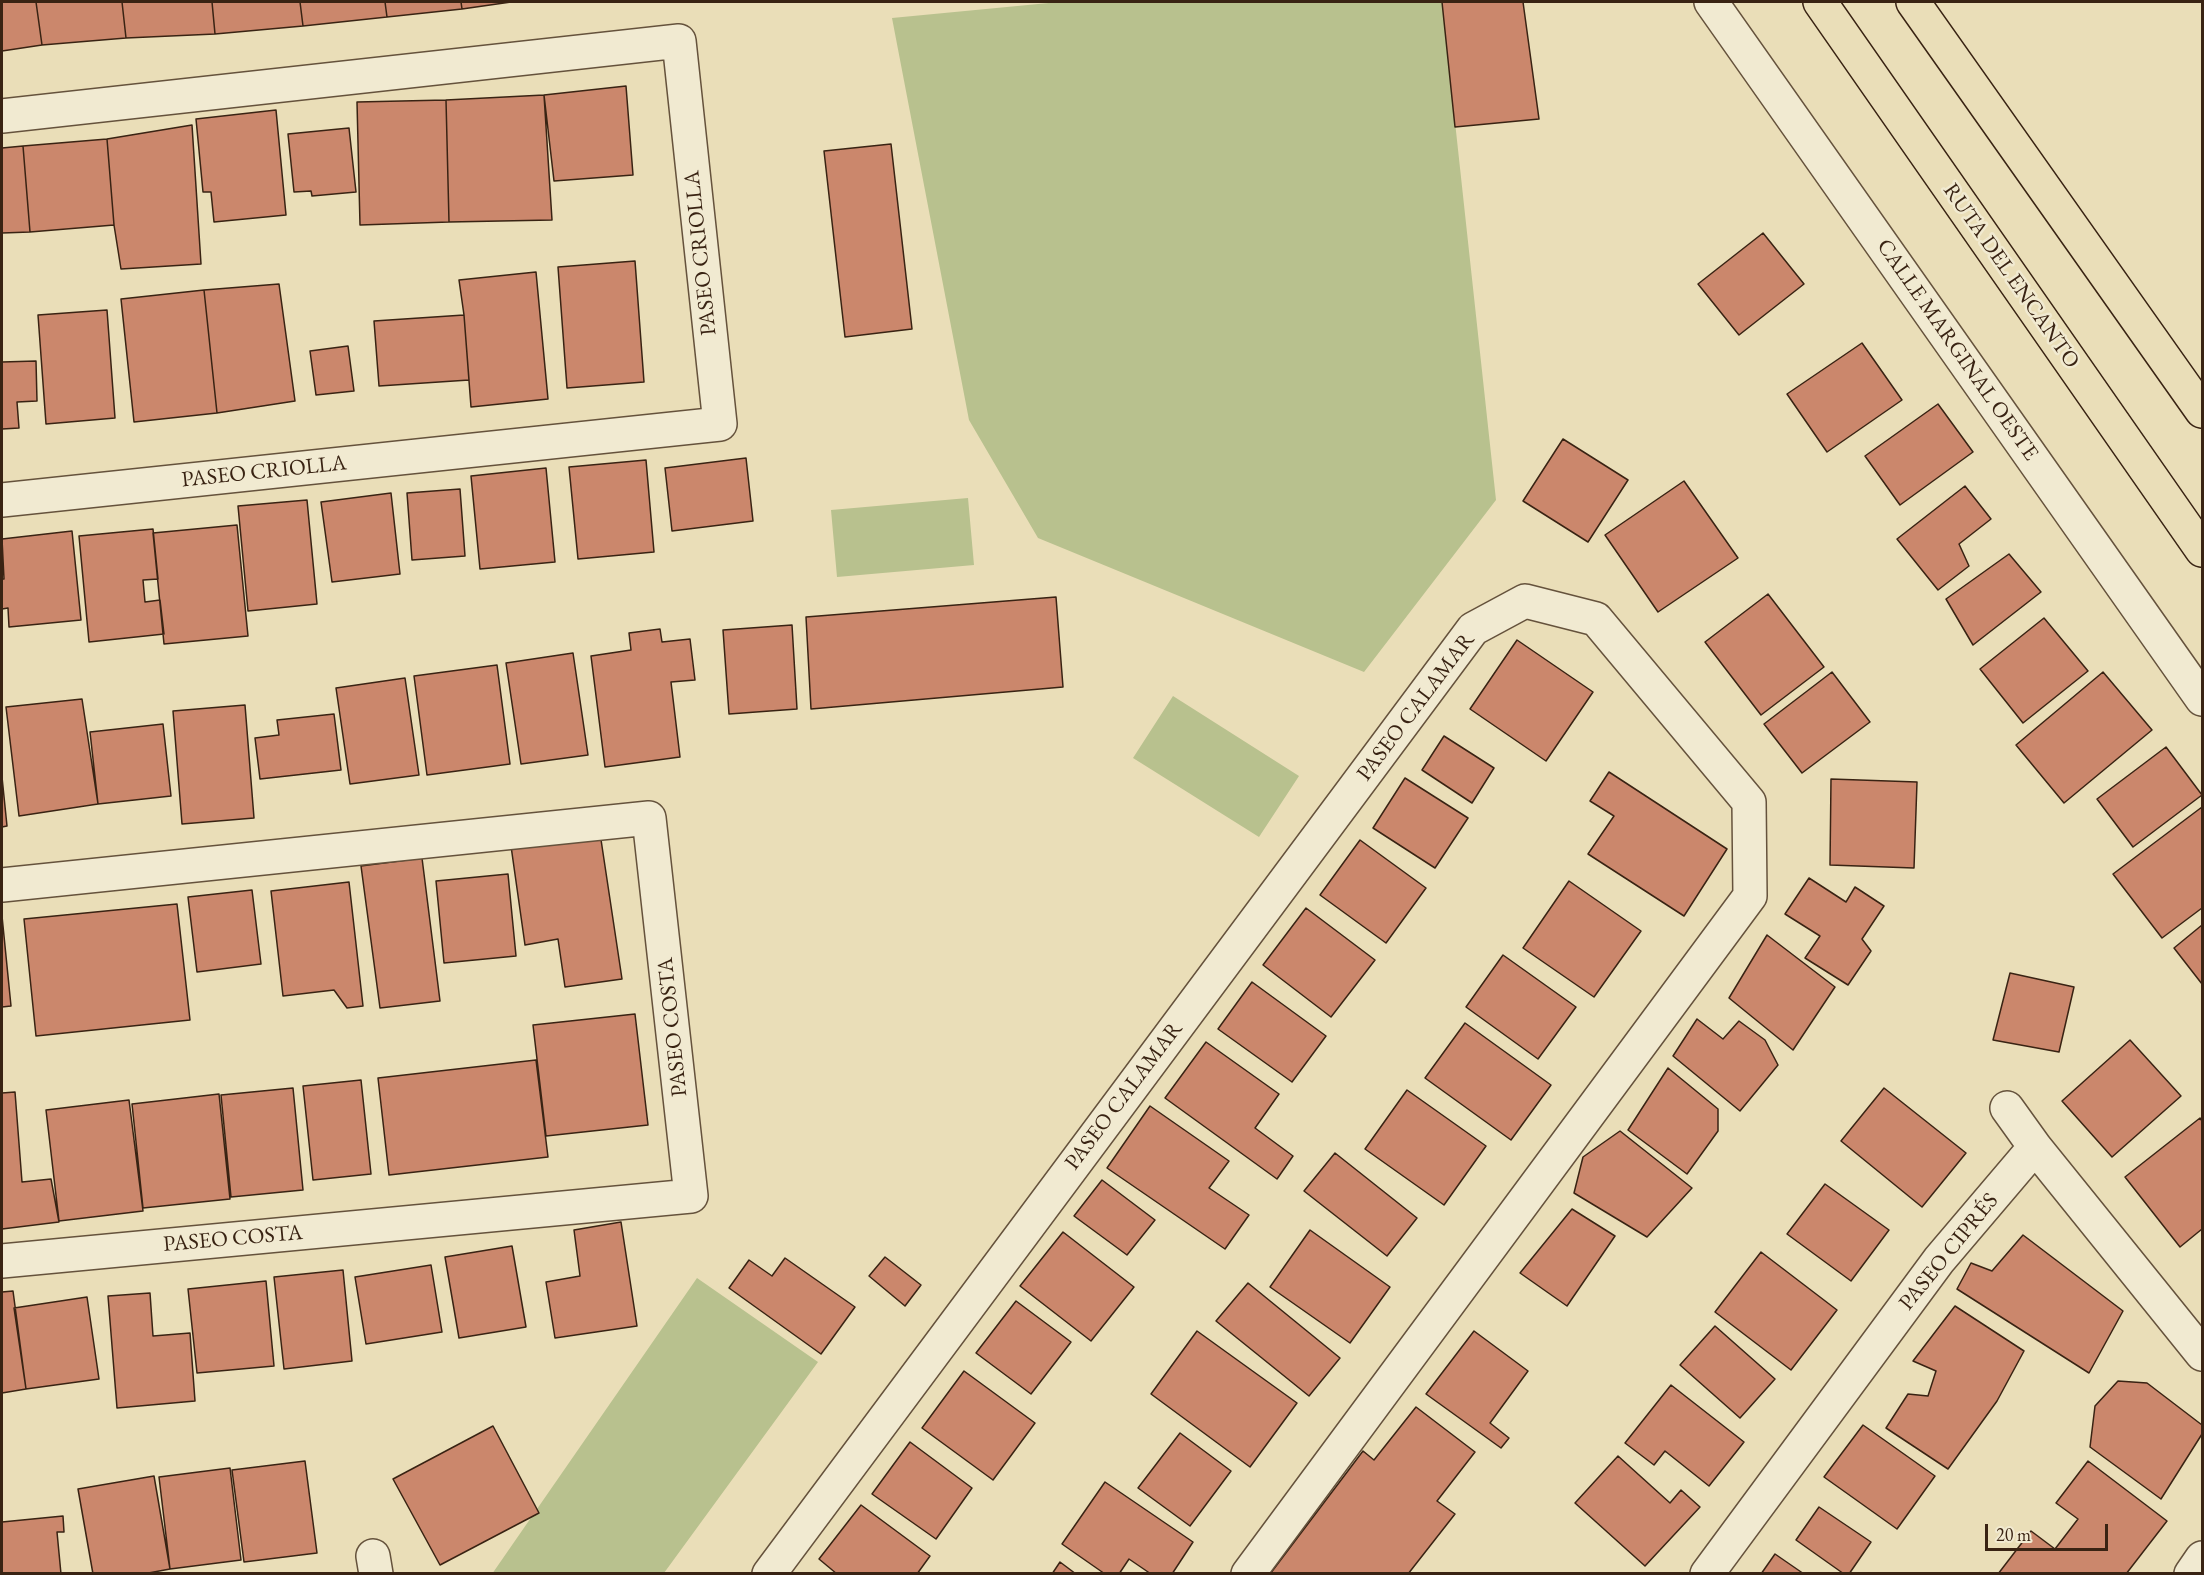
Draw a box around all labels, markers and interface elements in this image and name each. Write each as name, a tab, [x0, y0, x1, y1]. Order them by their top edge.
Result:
street label: PASEO CRIOLLA	[679, 169, 723, 337]
street label: RUTA DEL ENCANTO	[1937, 178, 2085, 374]
street label: CALLE MARGINAL OESTE	[1870, 234, 2044, 466]
street label: PASEO CRIOLLA	[180, 450, 348, 494]
street label: PASEO CALAMAR	[1352, 628, 1480, 786]
street label: PASEO COSTA	[653, 956, 693, 1098]
street label: PASEO CALAMAR	[1060, 1017, 1188, 1175]
street label: PASEO CIPRÉS	[1894, 1188, 2004, 1316]
street label: PASEO COSTA	[162, 1220, 304, 1258]
scale bar	[1988, 1512, 2111, 1550]
text: 20 m	[1996, 1523, 2031, 1546]

